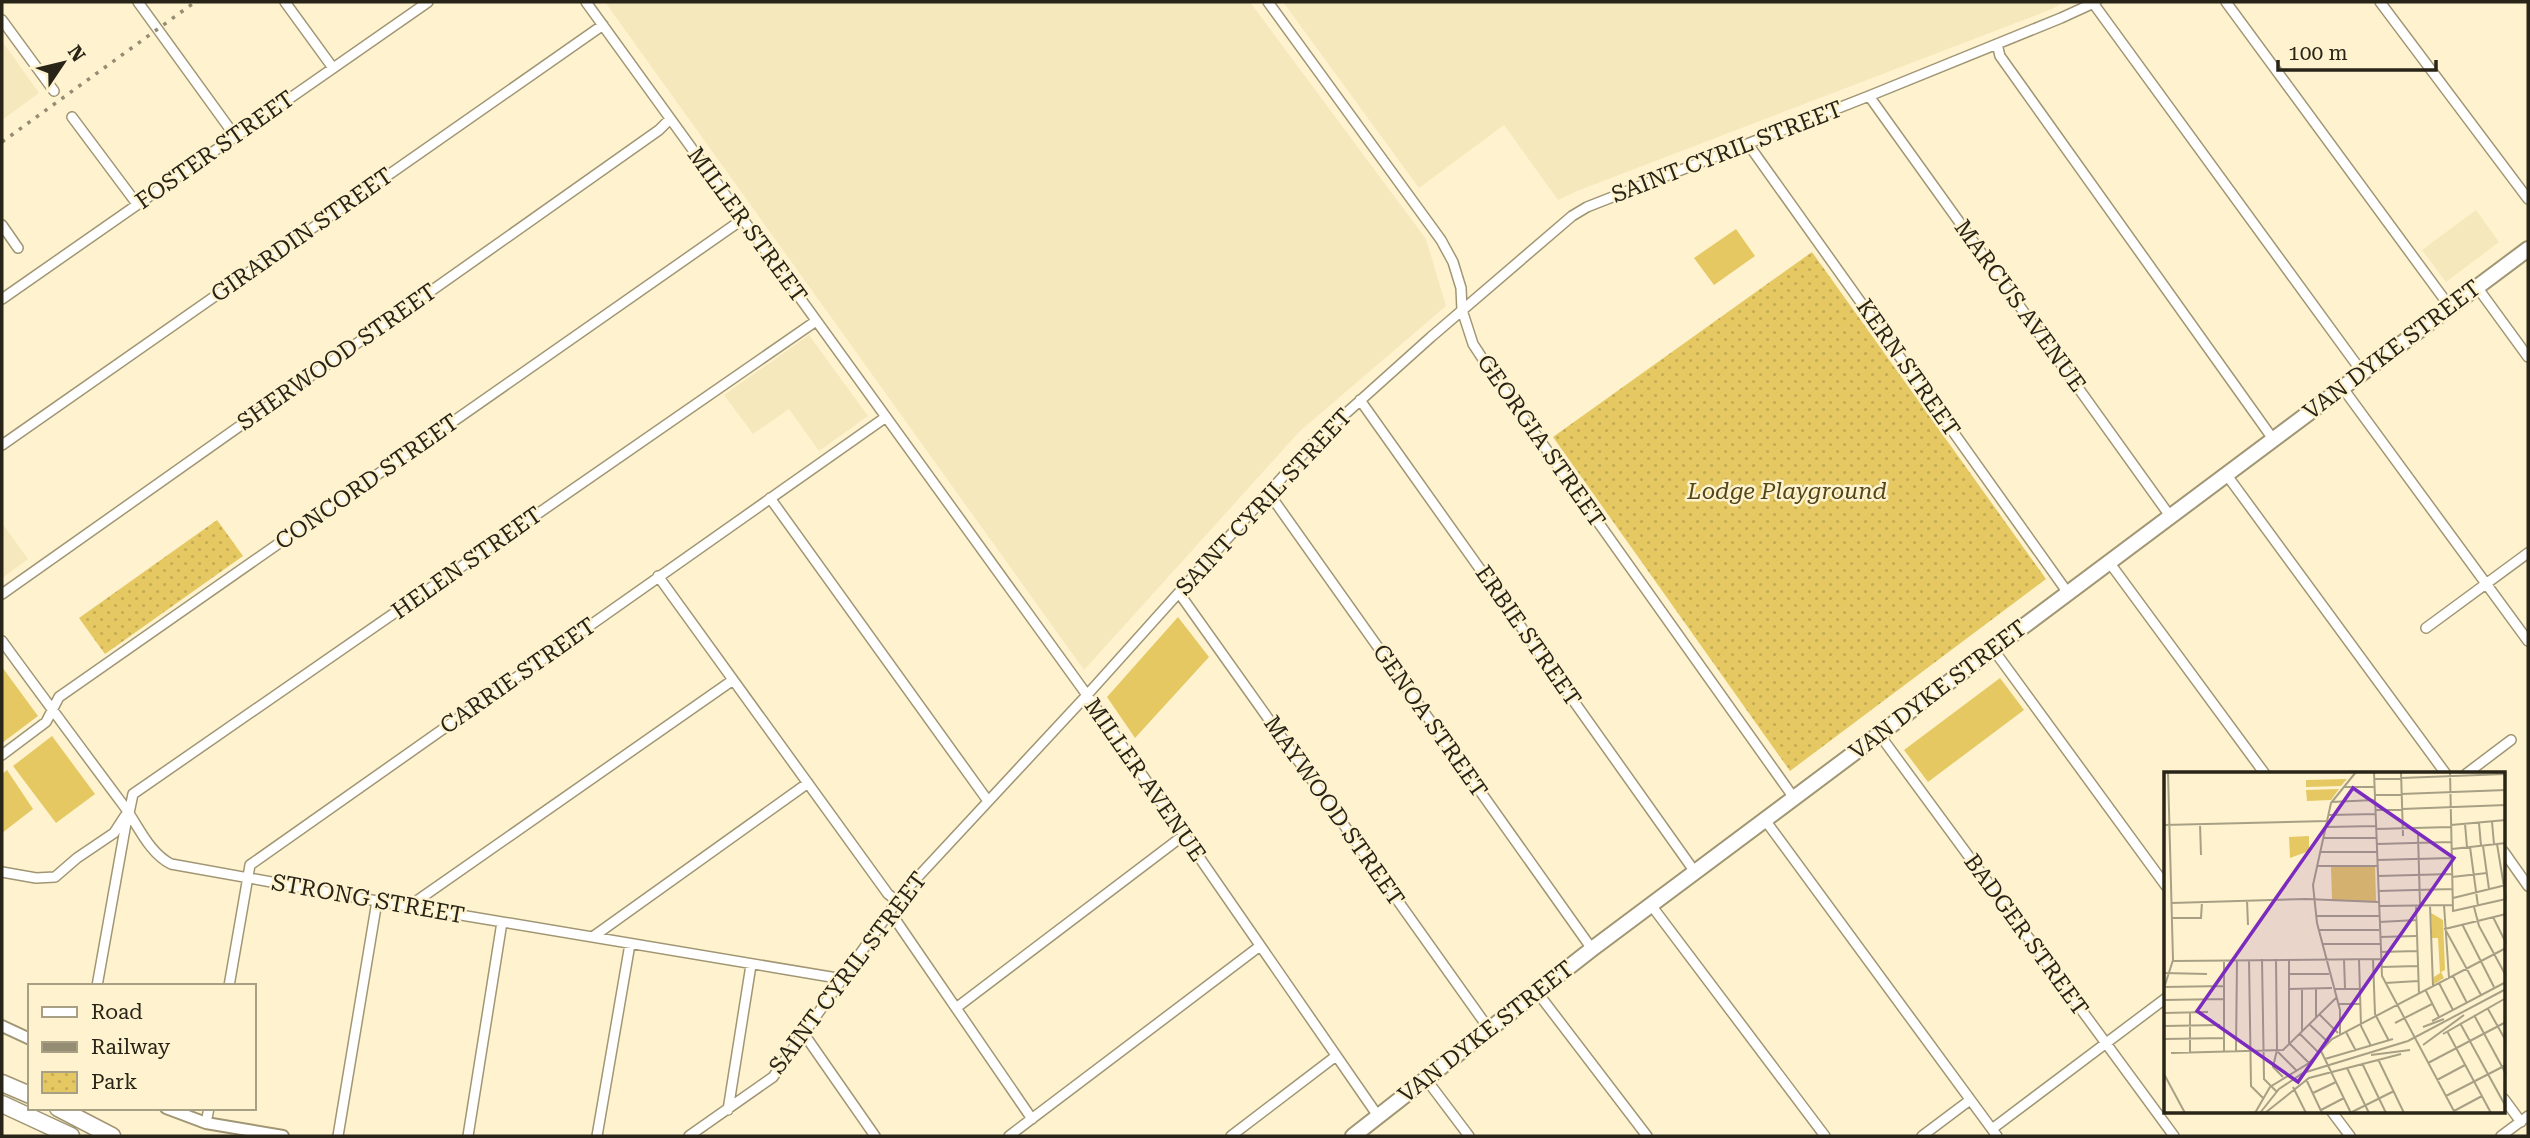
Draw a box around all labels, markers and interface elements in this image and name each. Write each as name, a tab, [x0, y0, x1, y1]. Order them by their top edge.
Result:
north arrow	[28, 28, 98, 98]
scale bar	[2278, 28, 2436, 72]
text: N	[63, 41, 90, 66]
text: 100 m	[2288, 41, 2348, 65]
street label: FOSTER STREET	[130, 85, 300, 215]
street label: SAINT CYRIL STREET	[1608, 95, 1846, 209]
street label: MILLER STREET	[682, 142, 812, 308]
street label: GIRARDIN STREET	[206, 162, 398, 308]
street label: MARCUS AVENUE	[1949, 215, 2091, 397]
street label: VAN DYKE STREET	[2298, 275, 2486, 425]
street label: SHERWOOD STREET	[232, 278, 442, 436]
street label: KERN STREET	[1851, 294, 1965, 442]
street label: GEORGIA STREET	[1471, 349, 1611, 533]
street label: SAINT CYRIL STREET	[1170, 403, 1358, 601]
street label: CONCORD STREET	[270, 409, 464, 555]
park label: Lodge Playground	[1686, 478, 1887, 505]
street label: HELEN STREET	[387, 501, 547, 625]
street label: ERBIE STREET	[1470, 561, 1586, 711]
street label: CARRIE STREET	[435, 612, 601, 740]
street label: VAN DYKE STREET	[1844, 615, 2032, 765]
street label: GENOA STREET	[1367, 639, 1493, 803]
street label: MILLER AVENUE	[1079, 693, 1211, 867]
street label: MAYWOOD STREET	[1258, 711, 1410, 911]
inset map	[2164, 772, 2506, 1114]
street label: BADGER STREET	[1958, 849, 2094, 1021]
street label: SAINT CYRIL STREET	[763, 867, 933, 1079]
street label: STRONG STREET	[269, 869, 467, 929]
street label: VAN DYKE STREET	[1393, 955, 1579, 1109]
legend	[28, 984, 256, 1110]
text: Road	[91, 1000, 143, 1024]
text: Railway	[91, 1035, 171, 1059]
text: Park	[91, 1070, 137, 1094]

